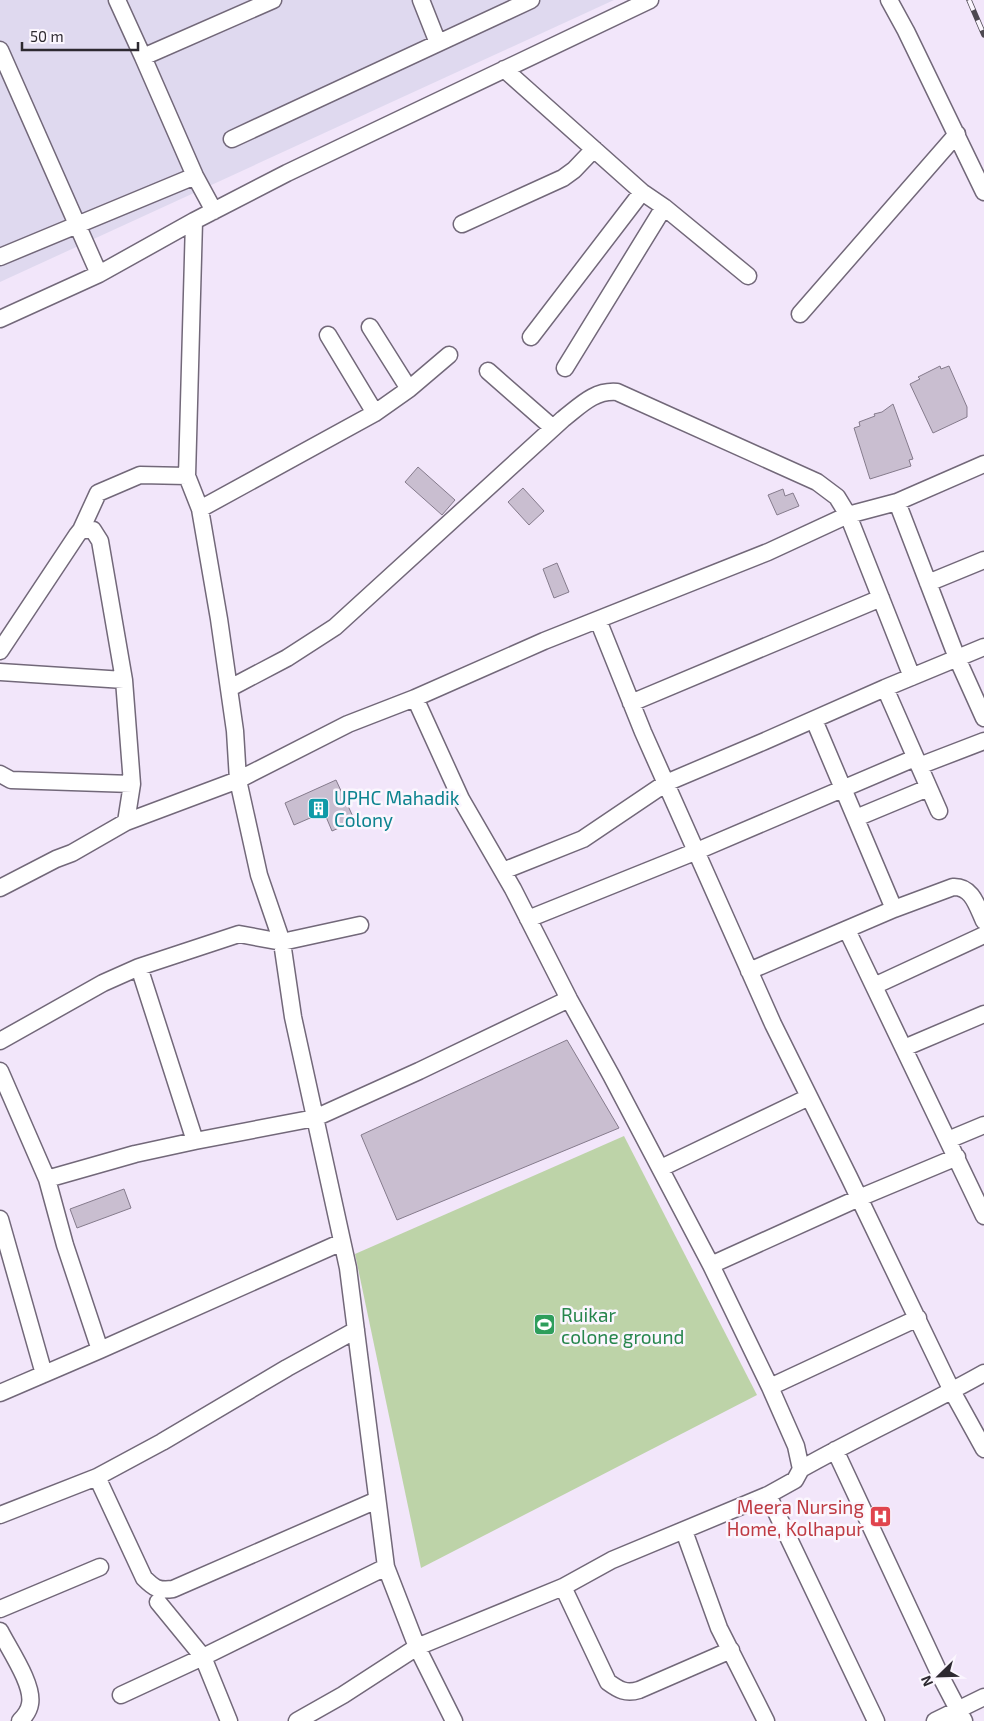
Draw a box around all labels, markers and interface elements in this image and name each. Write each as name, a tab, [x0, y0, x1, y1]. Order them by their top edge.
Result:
scale bar	[22, 20, 139, 52]
text: 50 m	[30, 27, 64, 45]
place label: UPHC Mahadik Colony	[334, 786, 460, 831]
building icon: UPHC Mahadik Colony	[306, 796, 330, 820]
place label: Ruikar colone ground	[561, 1303, 684, 1348]
sports icon: Ruikar colone ground	[533, 1313, 557, 1337]
place label: Meera Nursing Home, Kolhapur	[727, 1495, 864, 1540]
hospital icon: Meera Nursing Home, Kolhapur	[868, 1505, 892, 1529]
north arrow	[914, 1651, 964, 1701]
text: N	[917, 1673, 936, 1689]

